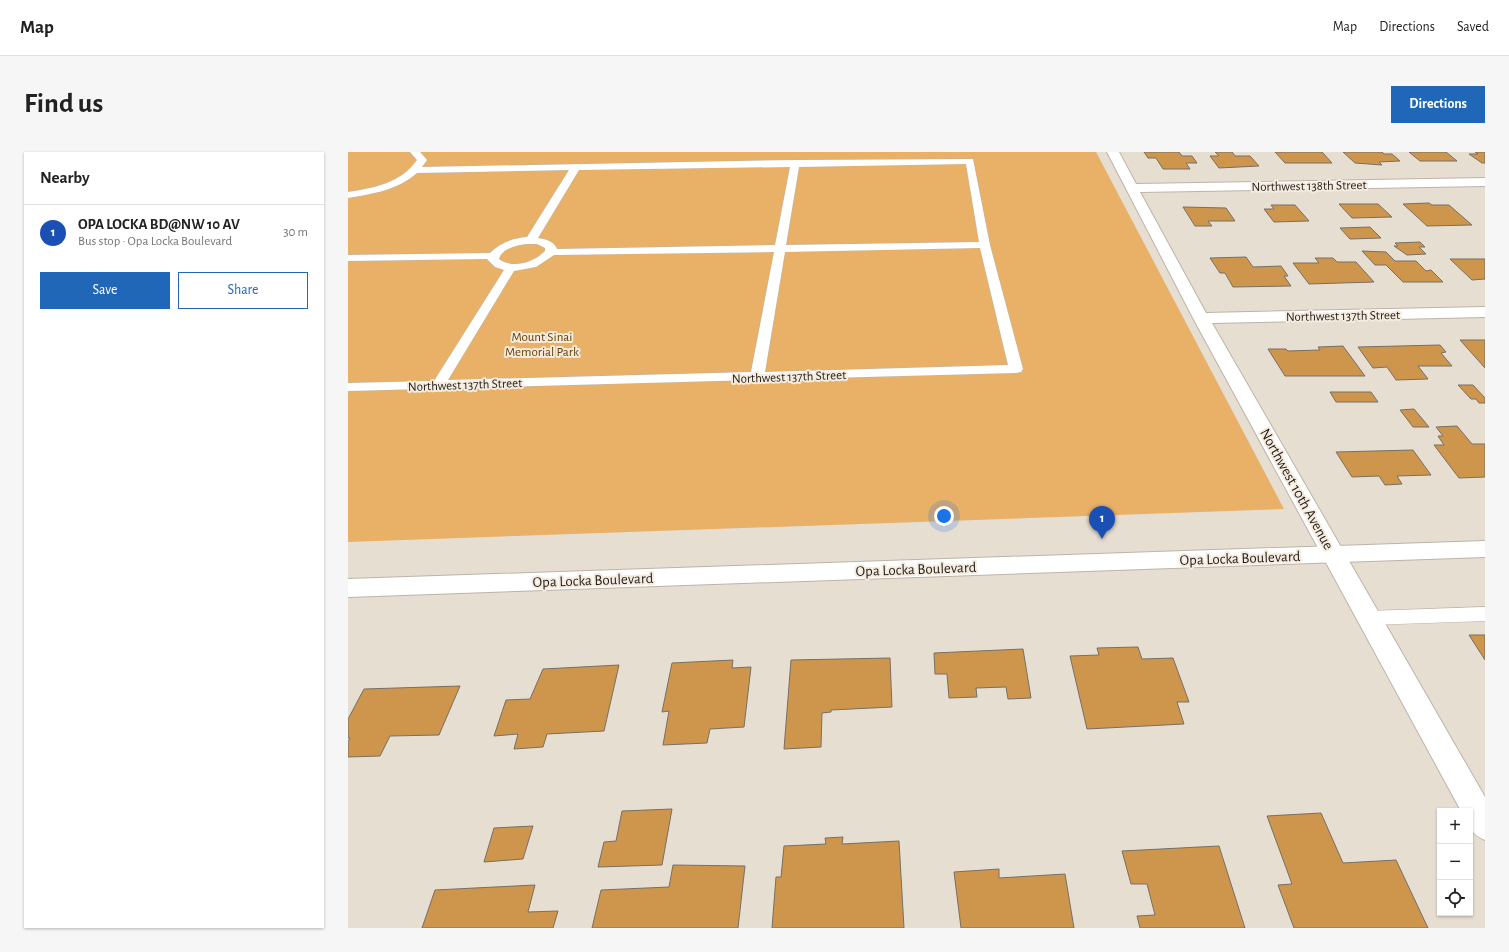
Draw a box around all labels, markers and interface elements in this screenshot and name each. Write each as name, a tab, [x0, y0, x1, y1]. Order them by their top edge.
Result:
text: Map	[20, 18, 54, 37]
text: Map	[1333, 20, 1357, 34]
text: Directions	[1379, 20, 1435, 34]
text: Saved	[1457, 20, 1489, 34]
button: Directions	[1391, 86, 1485, 123]
text: Find us	[24, 90, 103, 118]
text: Nearby	[40, 169, 90, 186]
street label: Northwest 138th Street	[1251, 179, 1367, 194]
text: OPA LOCKA BD@NW 10 AV	[78, 217, 240, 232]
text: 1	[51, 226, 55, 239]
text: 30 m	[283, 226, 308, 239]
text: Bus stop · Opa Locka Boulevard	[78, 235, 232, 248]
button: Save	[40, 272, 170, 309]
button: Share	[178, 272, 308, 309]
street label: Northwest 137th Street	[1286, 309, 1400, 324]
park label: Mount Sinai Memorial Park	[505, 331, 579, 359]
street label: Northwest 137th Street	[732, 369, 846, 386]
street label: Northwest 137th Street	[408, 377, 522, 394]
street label: Northwest 10th Avenue	[1257, 426, 1336, 552]
your location	[934, 506, 954, 526]
pin: 1	[1089, 506, 1115, 539]
street label: Opa Locka Boulevard	[1179, 549, 1301, 568]
street label: Opa Locka Boulevard	[855, 560, 977, 579]
street label: Opa Locka Boulevard	[532, 571, 654, 590]
map controls	[1437, 808, 1473, 916]
button: +	[1437, 808, 1473, 844]
button: −	[1437, 844, 1473, 880]
button: locate	[1437, 880, 1473, 916]

